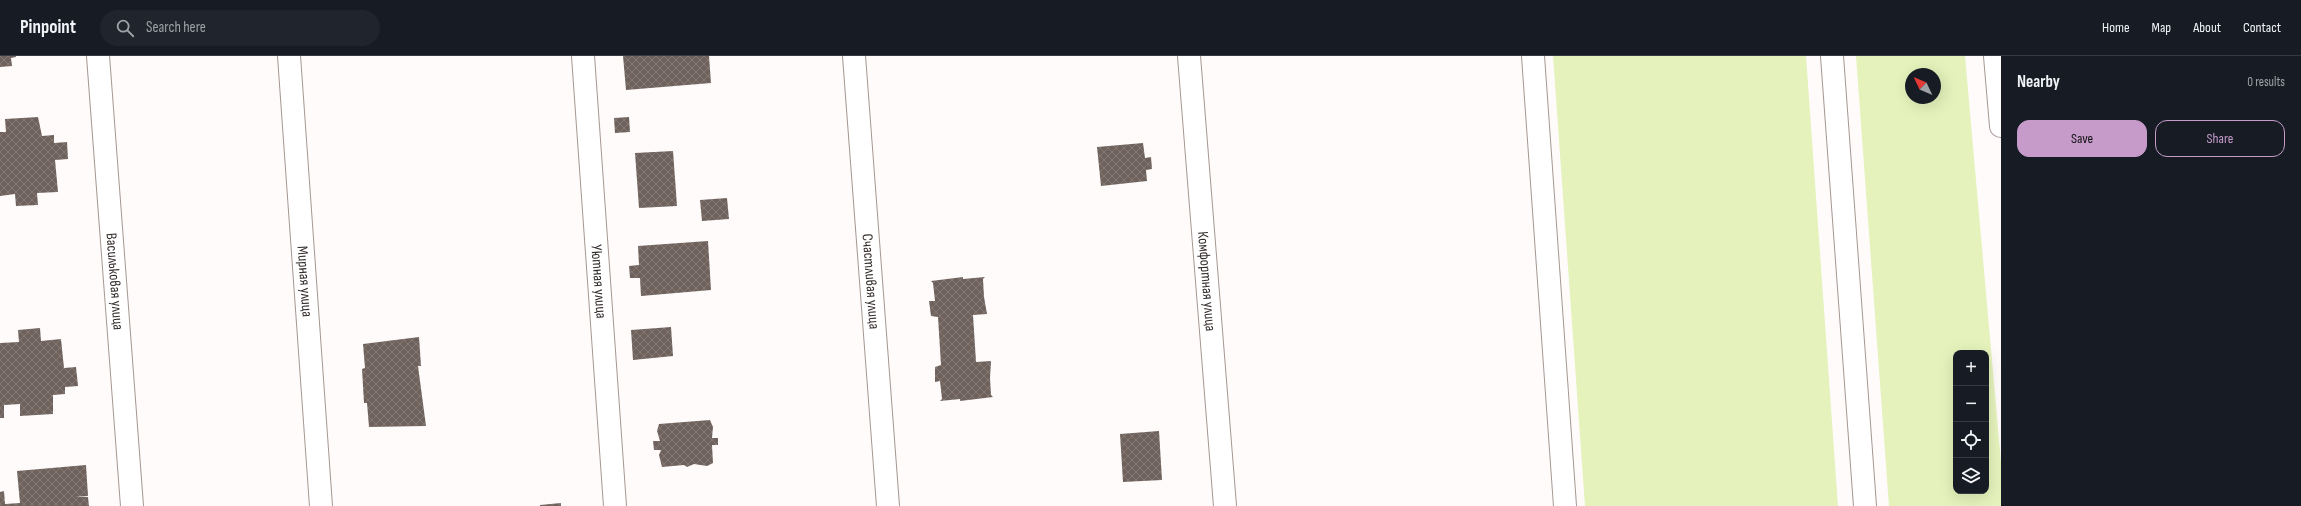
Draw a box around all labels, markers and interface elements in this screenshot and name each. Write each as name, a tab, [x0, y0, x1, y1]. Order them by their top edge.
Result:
search box	[100, 10, 380, 46]
text: Pinpoint	[20, 16, 76, 39]
icon: search	[114, 17, 136, 39]
text: Search here	[146, 18, 206, 37]
text: Home	[2102, 19, 2130, 36]
text: Map	[2152, 19, 2171, 36]
text: About	[2193, 19, 2221, 36]
text: Contact	[2243, 19, 2281, 36]
north arrow	[1905, 68, 1941, 104]
text: Nearby	[2017, 72, 2060, 92]
text: 0 results	[2247, 74, 2285, 90]
button: Save	[2017, 120, 2147, 157]
button: Share	[2155, 120, 2285, 157]
street label: Комфортная улица	[1193, 231, 1220, 332]
street label: Васильковая улица	[101, 232, 128, 331]
street label: Счастливая улица	[857, 233, 884, 330]
street label: Уютная улица	[586, 244, 611, 319]
street label: Мирная улица	[293, 245, 317, 318]
map controls	[1953, 350, 1989, 494]
button: +	[1953, 350, 1989, 386]
button: −	[1953, 386, 1989, 422]
button: locate	[1953, 422, 1989, 458]
button: layers	[1953, 458, 1989, 494]

